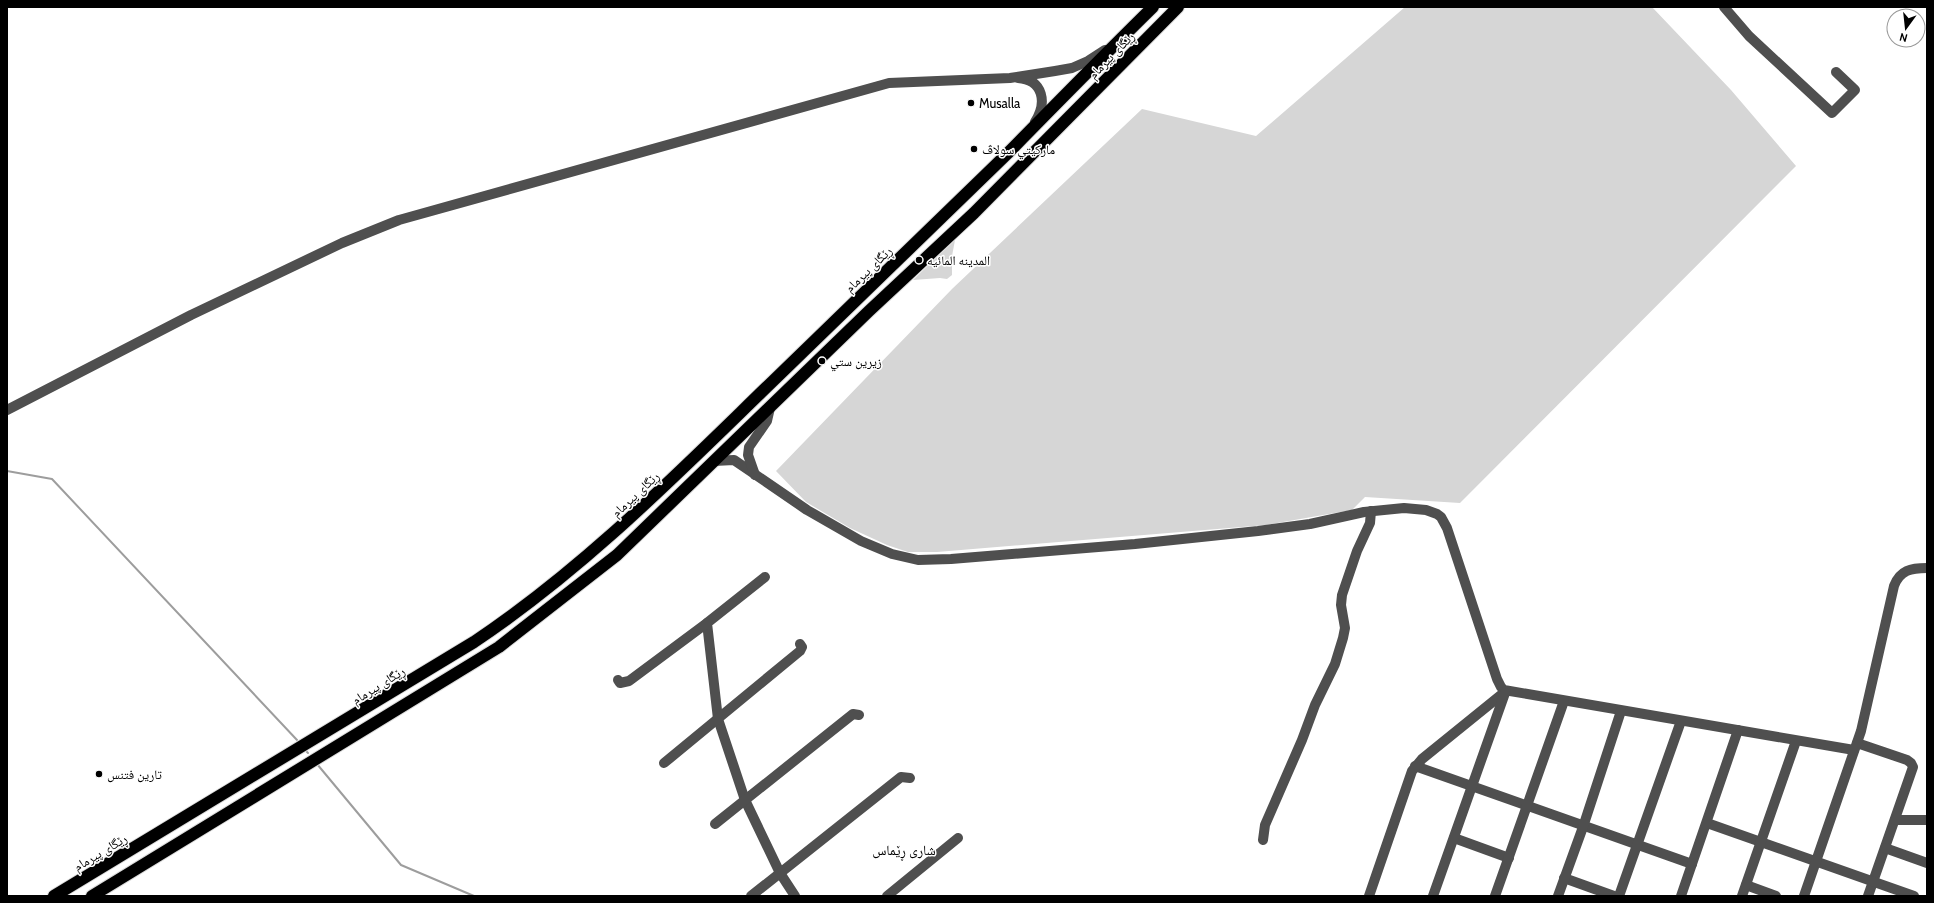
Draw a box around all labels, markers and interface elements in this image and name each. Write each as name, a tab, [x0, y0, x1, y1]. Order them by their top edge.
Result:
north arrow	[1886, 8, 1926, 48]
street label: ڕێگای پیرمام	[1085, 28, 1139, 84]
text: N	[1898, 30, 1909, 45]
place label: Musalla	[979, 95, 1021, 111]
marker: Musalla	[966, 98, 976, 108]
place label: ماركيتي سولاڤ	[982, 141, 1055, 160]
marker: ماركيتي سولاڤ	[969, 144, 979, 154]
street label: ڕێگای پیرمام	[841, 243, 897, 297]
place label: المدينه المائيه	[927, 252, 990, 268]
marker: المدينه المائيه	[914, 255, 924, 265]
place label: زيرين ستي	[830, 353, 882, 372]
marker: زيرين ستي	[817, 356, 827, 366]
street label: ڕێگای پیرمام	[608, 468, 664, 522]
street label: ڕێگای پیرمام	[348, 662, 409, 710]
place label: تارين فتنس	[107, 766, 162, 783]
marker: تارين فتنس	[94, 769, 104, 779]
street label: ڕێگای پیرمام	[70, 830, 131, 877]
district label: شاری ڕێماس	[872, 841, 936, 862]

